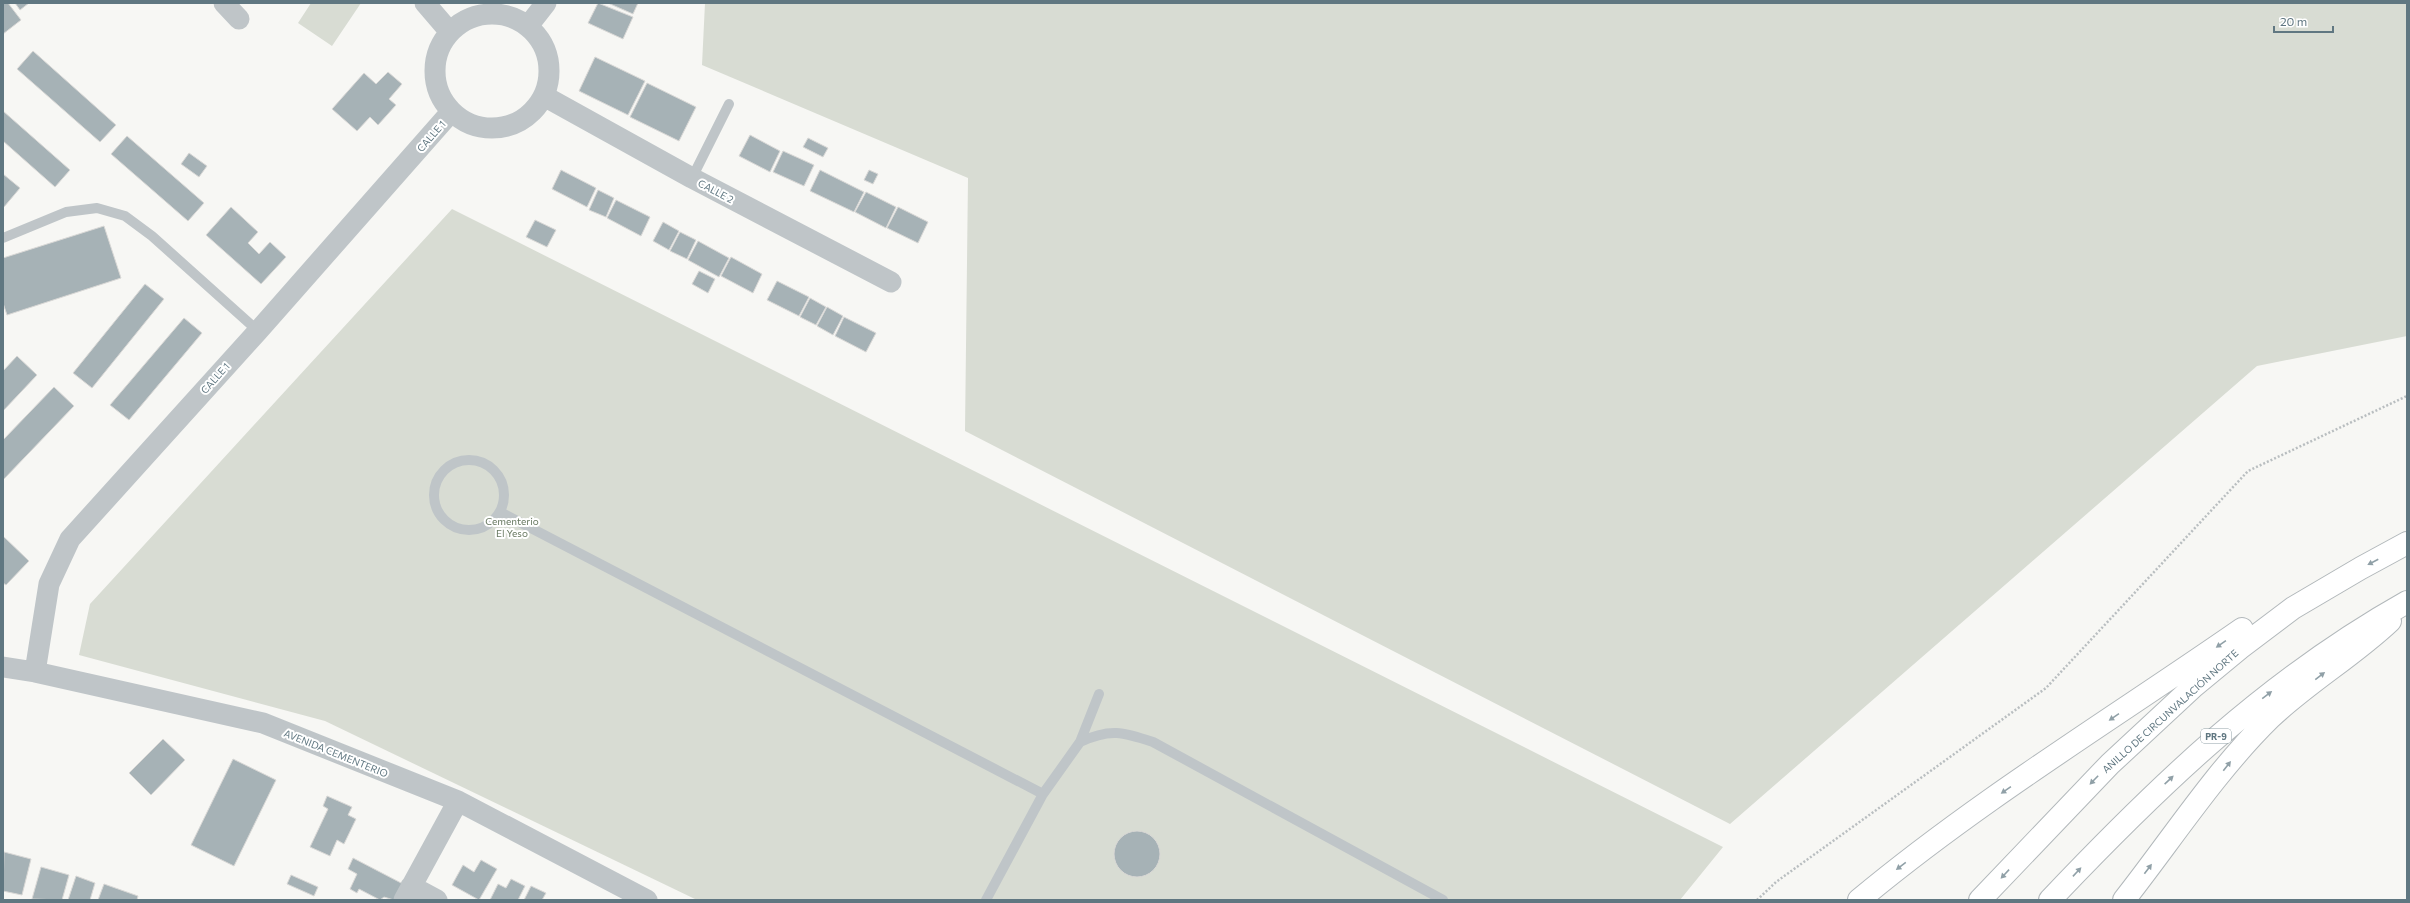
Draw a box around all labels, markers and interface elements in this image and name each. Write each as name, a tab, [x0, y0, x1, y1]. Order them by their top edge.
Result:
scale bar	[2274, 8, 2333, 34]
text: 20 m	[2280, 14, 2307, 28]
street label: CALLE 1	[414, 118, 448, 154]
street label: CALLE 2	[696, 177, 736, 206]
street label: CALLE 1	[198, 360, 232, 396]
park label: Cementerio El Yeso	[485, 515, 539, 539]
one-way arrow	[2367, 558, 2378, 565]
one-way arrow	[2216, 640, 2227, 648]
street label: ANILLO DE CIRCUNVALACIÓN NORTE	[2100, 647, 2241, 775]
one-way arrow	[2314, 672, 2325, 680]
one-way arrow	[2261, 690, 2272, 699]
one-way arrow	[2109, 713, 2119, 721]
street label: AVENIDA CEMENTERIO	[282, 727, 390, 779]
road number: PR-9	[2201, 729, 2231, 743]
one-way arrow	[2222, 761, 2231, 772]
one-way arrow	[2090, 775, 2099, 785]
one-way arrow	[2163, 775, 2174, 784]
one-way arrow	[2001, 786, 2011, 794]
one-way arrow	[1895, 862, 1906, 870]
one-way arrow	[2143, 864, 2152, 875]
one-way arrow	[2072, 867, 2082, 877]
one-way arrow	[2000, 869, 2010, 879]

